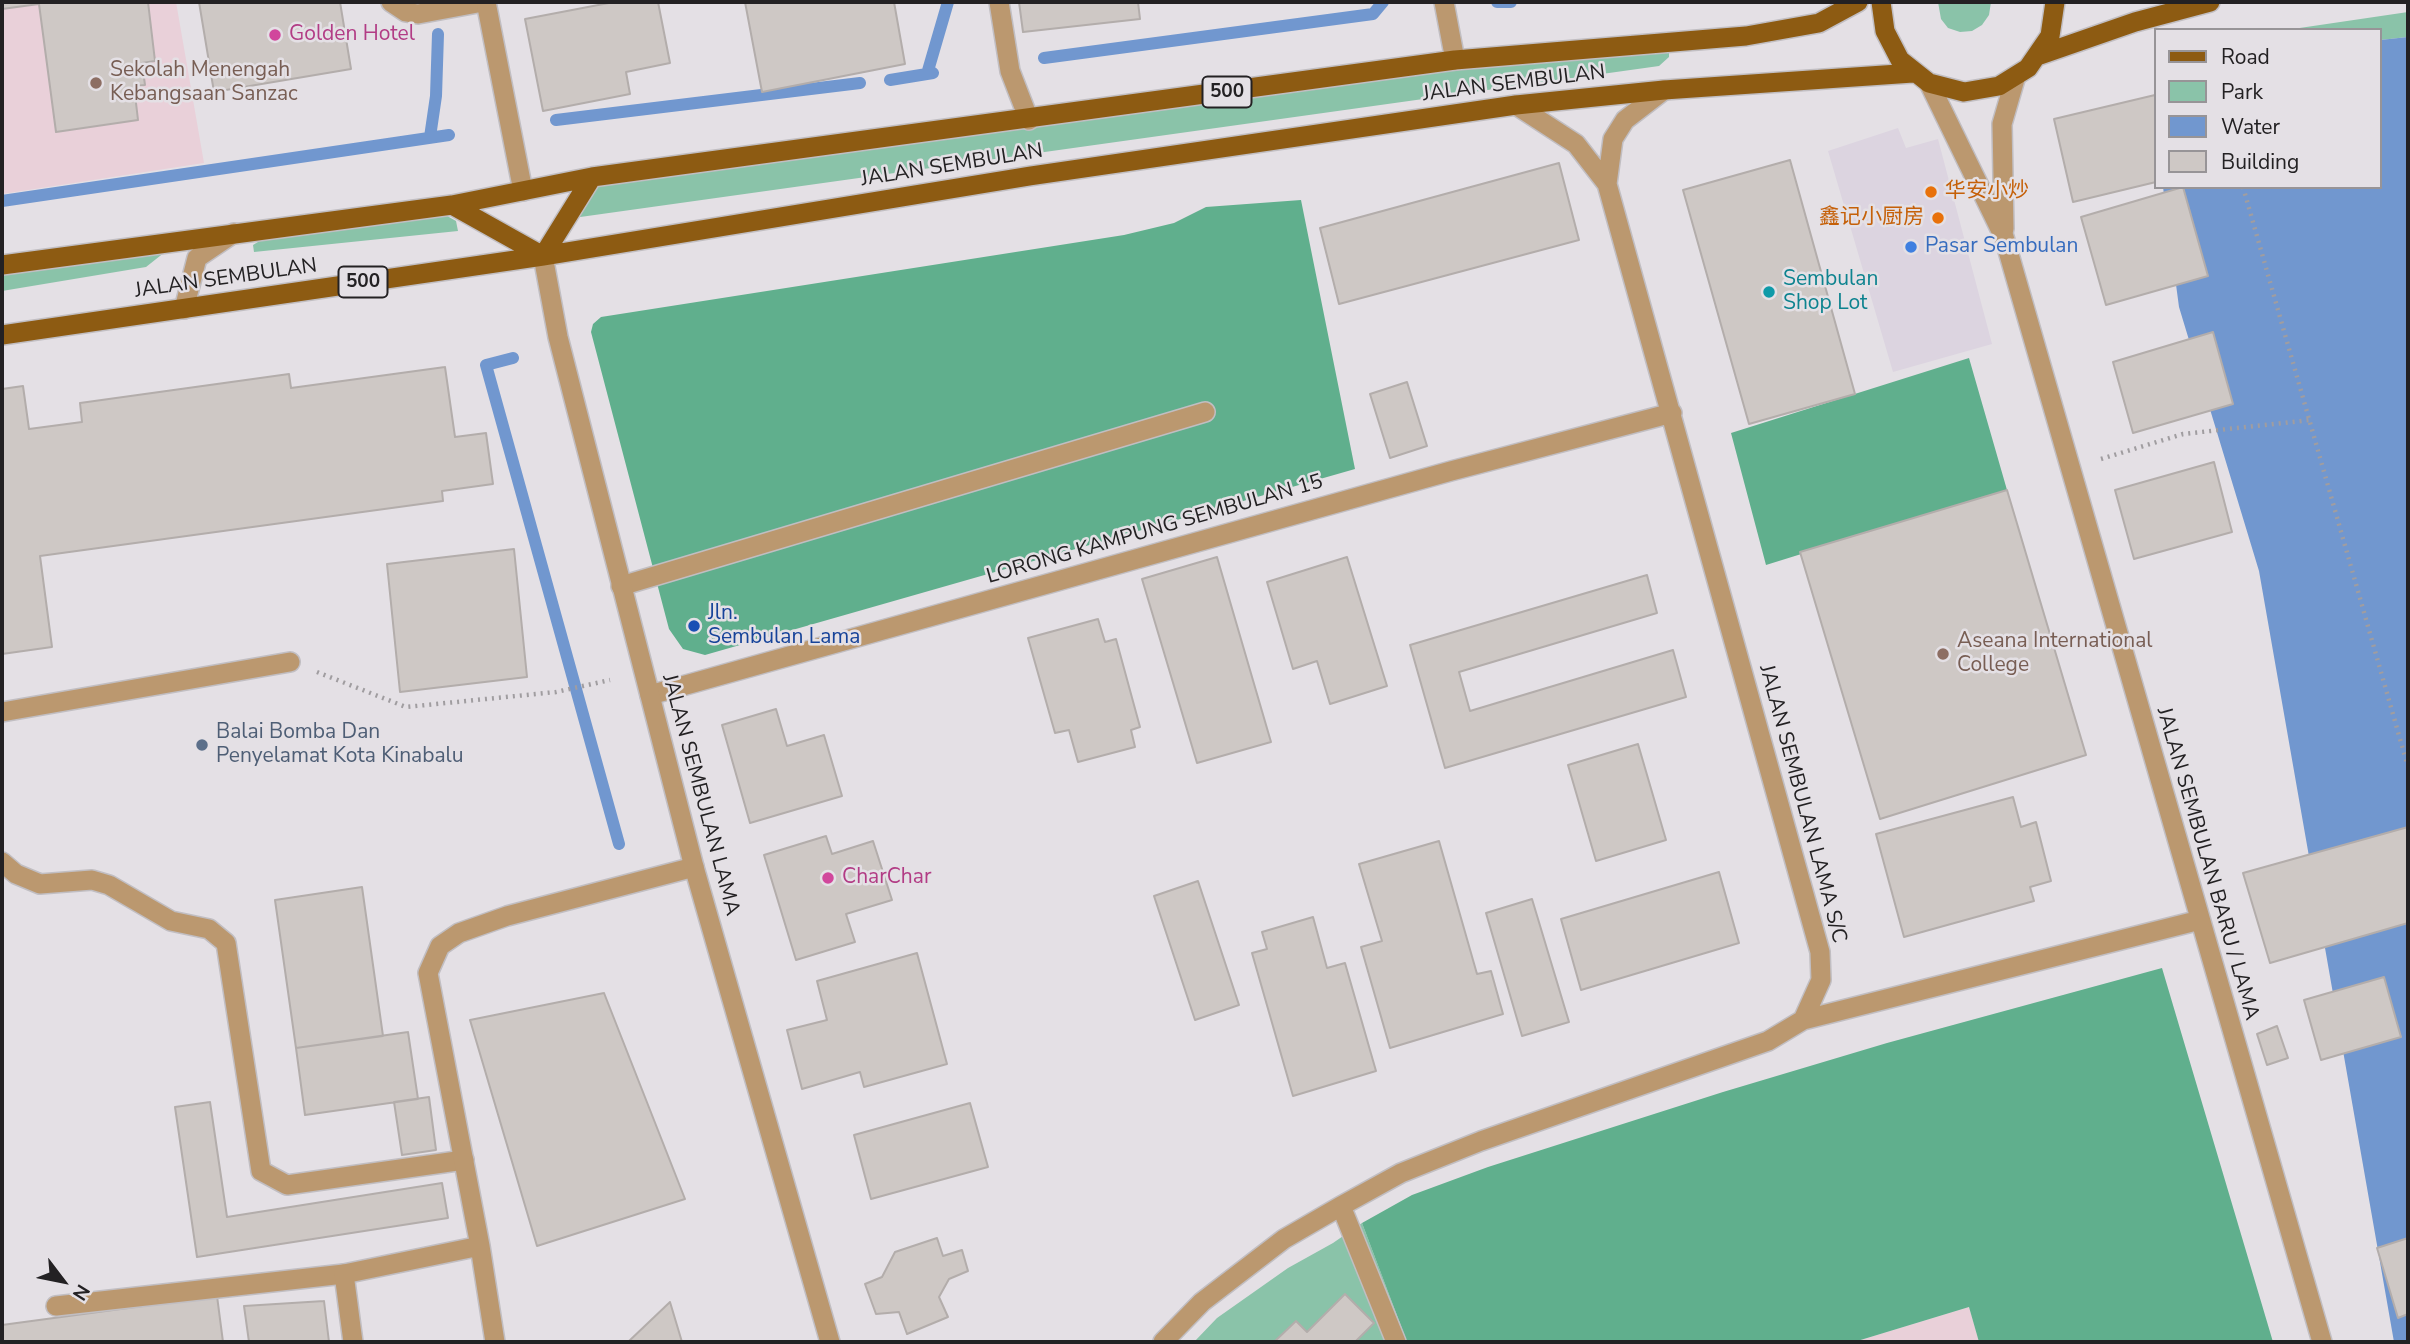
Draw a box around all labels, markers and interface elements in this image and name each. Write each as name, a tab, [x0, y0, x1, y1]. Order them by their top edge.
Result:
place label: Golden Hotel	[289, 22, 415, 48]
marker: Golden Hotel	[267, 27, 283, 43]
legend	[2154, 28, 2382, 189]
text: Road	[2221, 43, 2270, 71]
place label: Sekolah Menengah Kebangsaan Sanzac	[110, 58, 298, 108]
street label: JALAN SEMBULAN	[1421, 60, 1607, 108]
marker: Sekolah Menengah Kebangsaan Sanzac	[88, 75, 104, 91]
road number: 500	[1202, 76, 1252, 108]
text: Park	[2221, 78, 2263, 106]
text: Water	[2221, 113, 2280, 141]
street label: JALAN SEMBULAN	[859, 139, 1045, 193]
text: Building	[2221, 148, 2299, 176]
place label: 华安小炒	[1945, 179, 2029, 205]
marker: 华安小炒	[1923, 184, 1939, 200]
place label: 鑫记小厨房	[1819, 205, 1924, 231]
marker: 鑫记小厨房	[1930, 210, 1946, 226]
place label: Pasar Sembulan	[1925, 234, 2078, 260]
marker: Pasar Sembulan	[1903, 239, 1919, 255]
street label: JALAN SEMBULAN	[133, 254, 319, 304]
road number: 500	[338, 266, 388, 298]
place label: Sembulan Shop Lot	[1783, 267, 1878, 317]
marker: Sembulan Shop Lot	[1761, 284, 1777, 300]
street label: LORONG KAMPUNG SEMBULAN 15	[984, 470, 1326, 590]
place label: Jln. Sembulan Lama	[708, 601, 860, 651]
marker: Jln. Sembulan Lama	[686, 618, 702, 634]
place label: Aseana International College	[1957, 629, 2153, 679]
marker: Aseana International College	[1935, 646, 1951, 662]
street label: JALAN SEMBULAN LAMA S/C	[1753, 662, 1851, 946]
street label: JALAN SEMBULAN LAMA	[656, 672, 744, 918]
street label: JALAN SEMBULAN BARU / LAMA	[2150, 705, 2264, 1023]
place label: Balai Bomba Dan Penyelamat Kota Kinabalu	[216, 720, 464, 770]
marker: Balai Bomba Dan Penyelamat Kota Kinabalu	[194, 737, 210, 753]
place label: CharChar	[842, 865, 931, 891]
marker: CharChar	[820, 870, 836, 886]
north arrow	[28, 1246, 98, 1316]
text: N	[66, 1279, 96, 1305]

